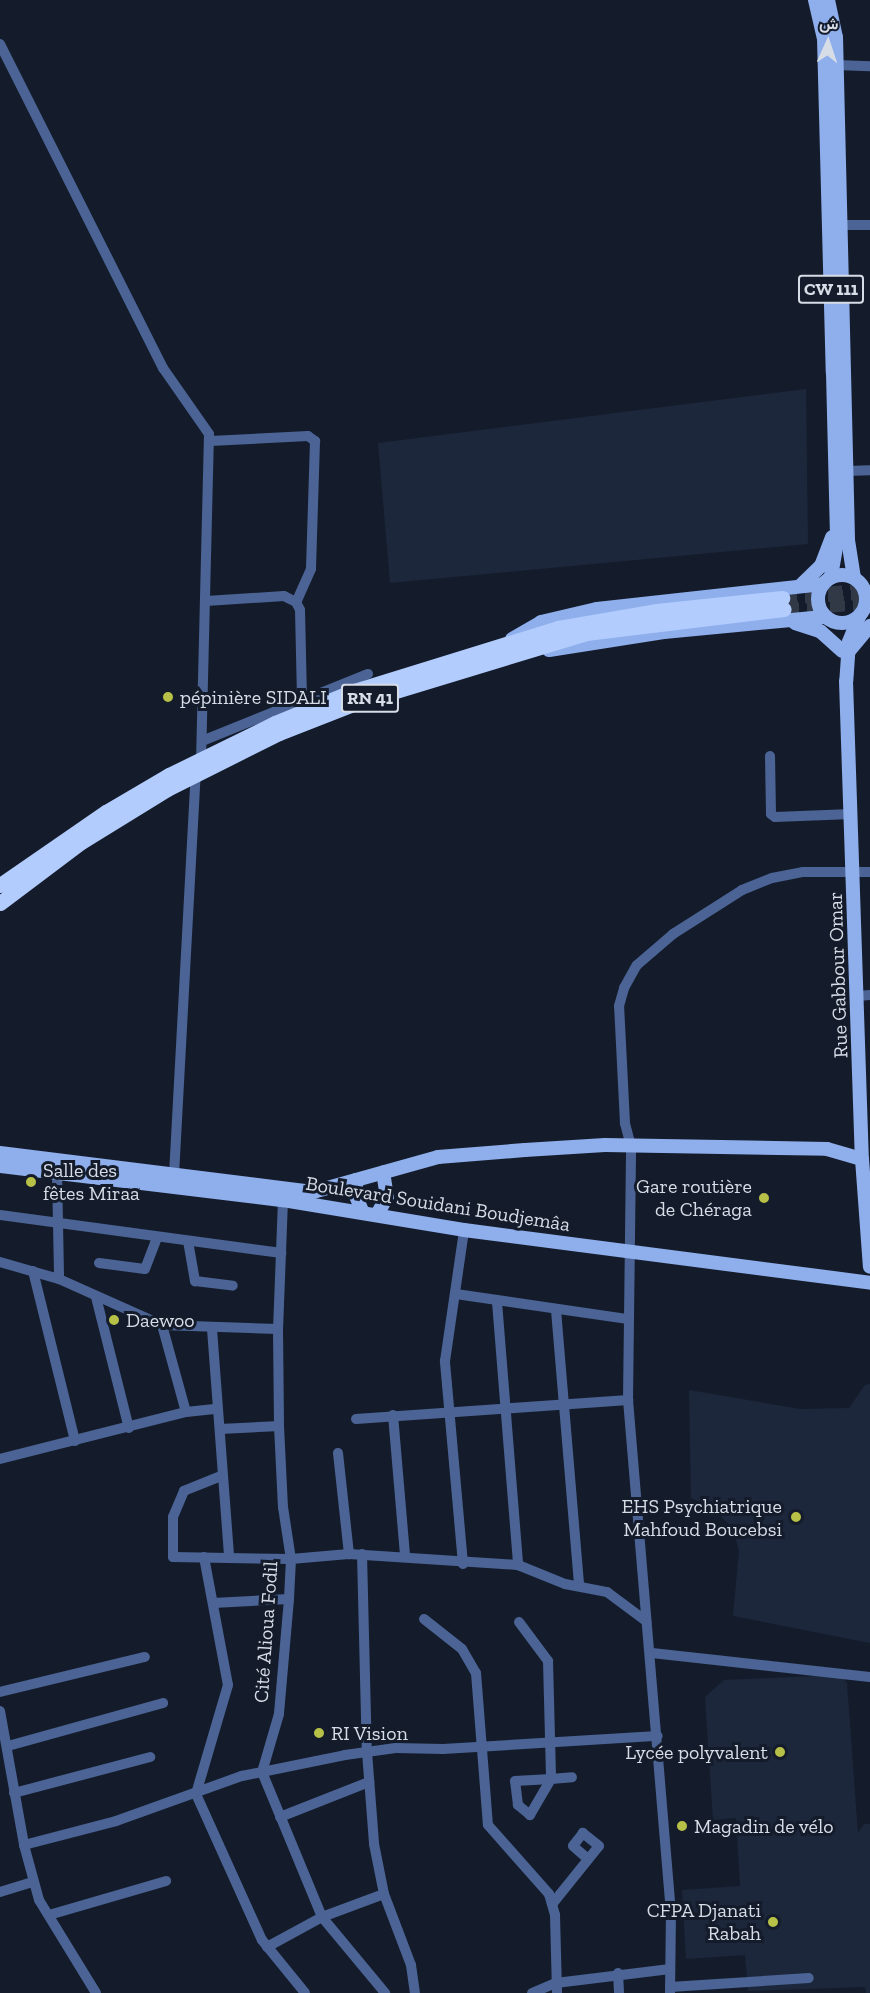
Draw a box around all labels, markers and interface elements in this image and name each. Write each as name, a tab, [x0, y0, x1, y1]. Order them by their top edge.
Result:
north arrow	[798, 12, 858, 72]
text: ش	[819, 14, 839, 34]
road number: CW 111	[796, 274, 866, 304]
road number: RN 41	[340, 683, 400, 713]
place label: pépinière SIDALI	[180, 685, 327, 709]
marker: pépinière SIDALI	[161, 690, 175, 704]
street label: Rue Gabbour Omar	[823, 891, 853, 1059]
place label: Salle des fêtes Miraa	[43, 1158, 140, 1205]
street label: Boulevard Souidani Boudjemâa	[304, 1171, 572, 1237]
place label: Gare routière de Chéraga	[636, 1174, 752, 1221]
marker: Salle des fêtes Miraa	[24, 1175, 38, 1189]
marker: Gare routière de Chéraga	[757, 1191, 771, 1205]
place label: Daewoo	[126, 1308, 194, 1332]
marker: Daewoo	[107, 1313, 121, 1327]
place label: EHS Psychiatrique Mahfoud Boucebsi	[622, 1494, 782, 1541]
marker: EHS Psychiatrique Mahfoud Boucebsi	[787, 1508, 805, 1526]
street label: Cité Alioua Fodil	[249, 1560, 283, 1704]
place label: RI Vision	[331, 1721, 409, 1745]
marker: RI Vision	[312, 1726, 326, 1740]
place label: Lycée polyvalent	[625, 1740, 768, 1764]
marker: Lycée polyvalent	[773, 1745, 787, 1759]
place label: Magadin de vélo	[694, 1814, 834, 1838]
marker: Magadin de vélo	[675, 1819, 689, 1833]
place label: CFPA Djanati Rabah	[646, 1898, 761, 1945]
marker: CFPA Djanati Rabah	[766, 1915, 780, 1929]

